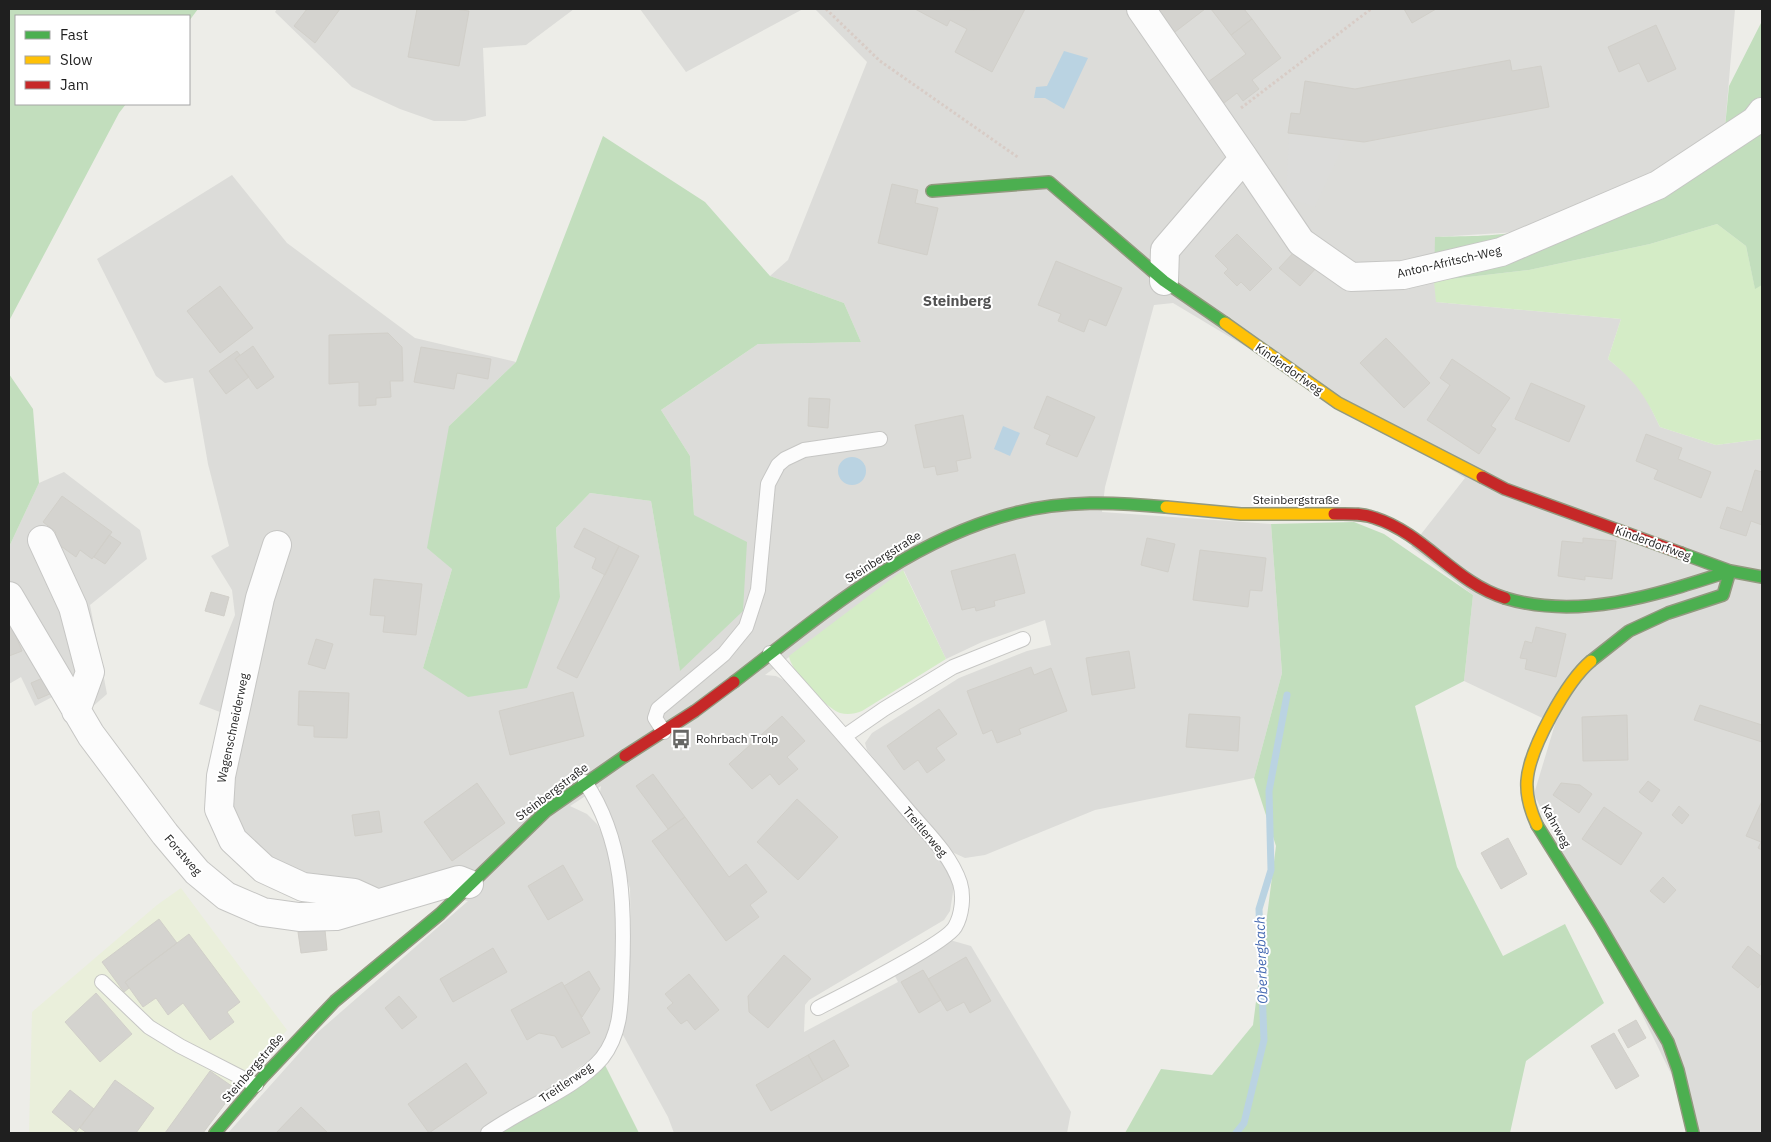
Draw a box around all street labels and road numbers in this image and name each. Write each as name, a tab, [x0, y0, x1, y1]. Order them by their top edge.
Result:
street label: Anton-Afritsch-Weg	[1395, 242, 1503, 281]
street label: Kinderdorfweg	[1252, 340, 1327, 398]
street label: Steinbergstraße	[1253, 492, 1340, 507]
street label: Kinderdorfweg	[1613, 522, 1694, 563]
street label: Steinbergstraße	[842, 527, 924, 586]
street label: Wagenschneiderweg	[214, 671, 252, 784]
street label: Steinbergstraße	[513, 759, 591, 824]
street label: Kahrweg	[1538, 801, 1575, 851]
street label: Treitlerweg	[900, 804, 951, 860]
street label: Forstweg	[161, 831, 206, 879]
street label: Steinbergstraße	[219, 1030, 287, 1105]
street label: Treitlerweg	[536, 1059, 596, 1106]

